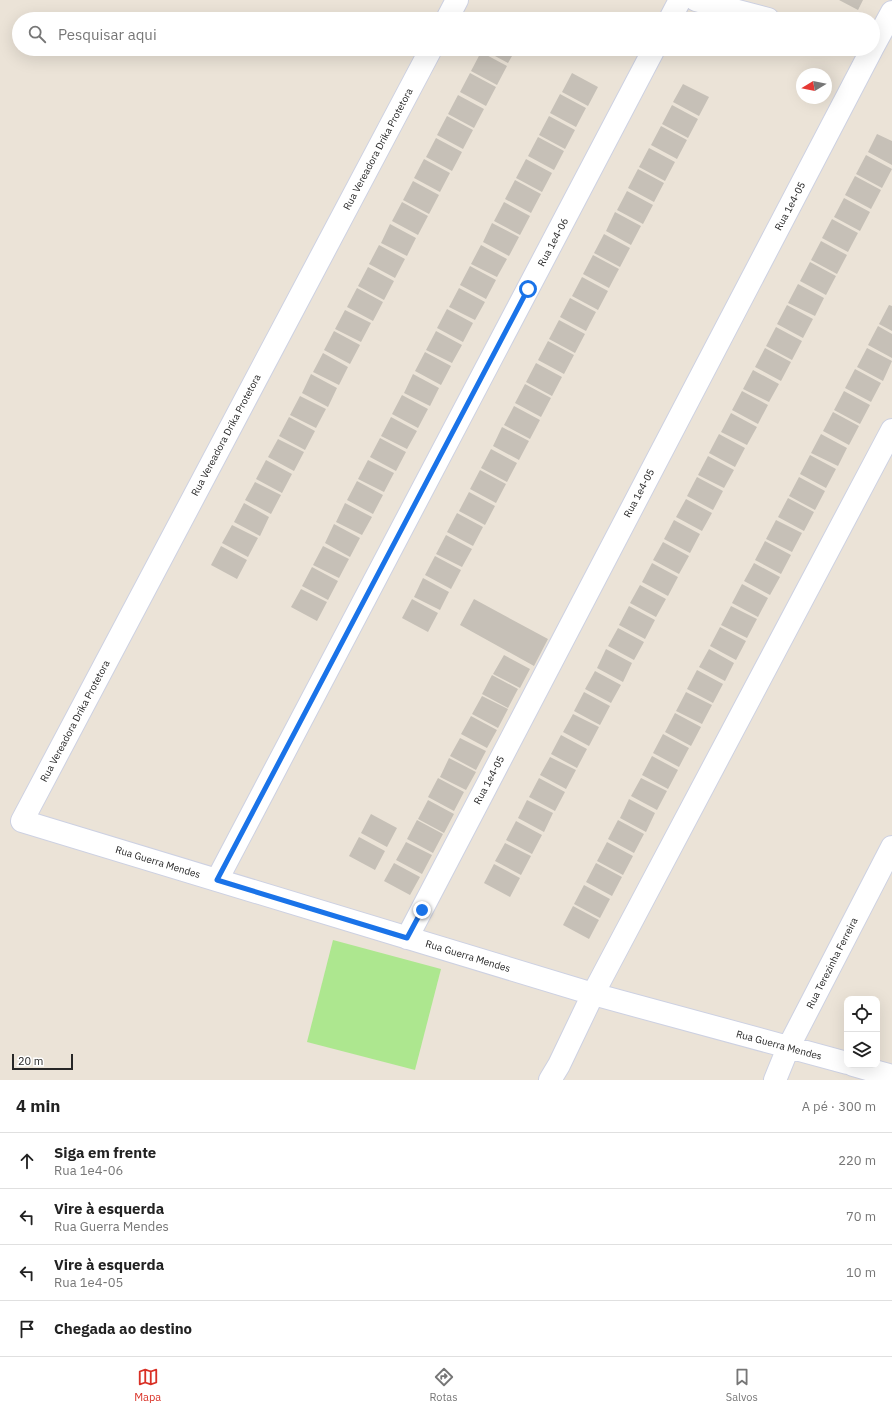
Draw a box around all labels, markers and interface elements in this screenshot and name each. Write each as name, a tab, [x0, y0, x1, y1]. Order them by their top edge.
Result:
search box	[12, 12, 880, 56]
icon: search	[26, 23, 48, 45]
text: Pesquisar aqui	[58, 25, 157, 44]
north arrow	[796, 68, 832, 104]
street label: Rua Vereadora Drika Protetora	[340, 85, 416, 212]
street label: Rua 1e4-05	[772, 179, 808, 233]
street label: Rua 1e4-06	[535, 215, 571, 269]
route start	[519, 280, 537, 298]
street label: Rua Vereadora Drika Protetora	[188, 371, 264, 498]
street label: Rua 1e4-05	[621, 466, 657, 520]
street label: Rua Vereadora Drika Protetora	[37, 657, 113, 784]
street label: Rua 1e4-05	[471, 753, 507, 807]
street label: Rua Guerra Mendes	[114, 843, 202, 881]
route end	[413, 901, 431, 919]
street label: Rua Terezinha Ferreira	[803, 915, 861, 1011]
street label: Rua Guerra Mendes	[424, 937, 512, 975]
map controls	[844, 996, 880, 1068]
button: locate	[844, 996, 880, 1032]
street label: Rua Guerra Mendes	[735, 1027, 823, 1063]
button: layers	[844, 1032, 880, 1068]
scale bar	[12, 1052, 73, 1071]
text: 20 m	[18, 1054, 43, 1068]
text: 4 min	[16, 1095, 60, 1117]
text: A pé · 300 m	[802, 1098, 876, 1115]
text: Siga em frente	[54, 1143, 156, 1162]
icon: ahead	[16, 1150, 38, 1172]
text: 220 m	[838, 1152, 876, 1169]
text: Rua 1e4-06	[54, 1162, 123, 1179]
text: Vire à esquerda	[54, 1199, 164, 1218]
icon: left	[16, 1206, 38, 1228]
text: 70 m	[846, 1208, 876, 1225]
text: Rua Guerra Mendes	[54, 1218, 169, 1235]
text: Vire à esquerda	[54, 1255, 164, 1274]
icon: left	[16, 1262, 38, 1284]
text: 10 m	[846, 1264, 876, 1281]
text: Rua 1e4-05	[54, 1274, 123, 1291]
icon: arrive	[16, 1318, 38, 1340]
text: Chegada ao destino	[54, 1319, 192, 1338]
tab: Mapa	[134, 1366, 161, 1404]
tab: Rotas	[429, 1366, 458, 1404]
tab: Salvos	[726, 1366, 758, 1404]

